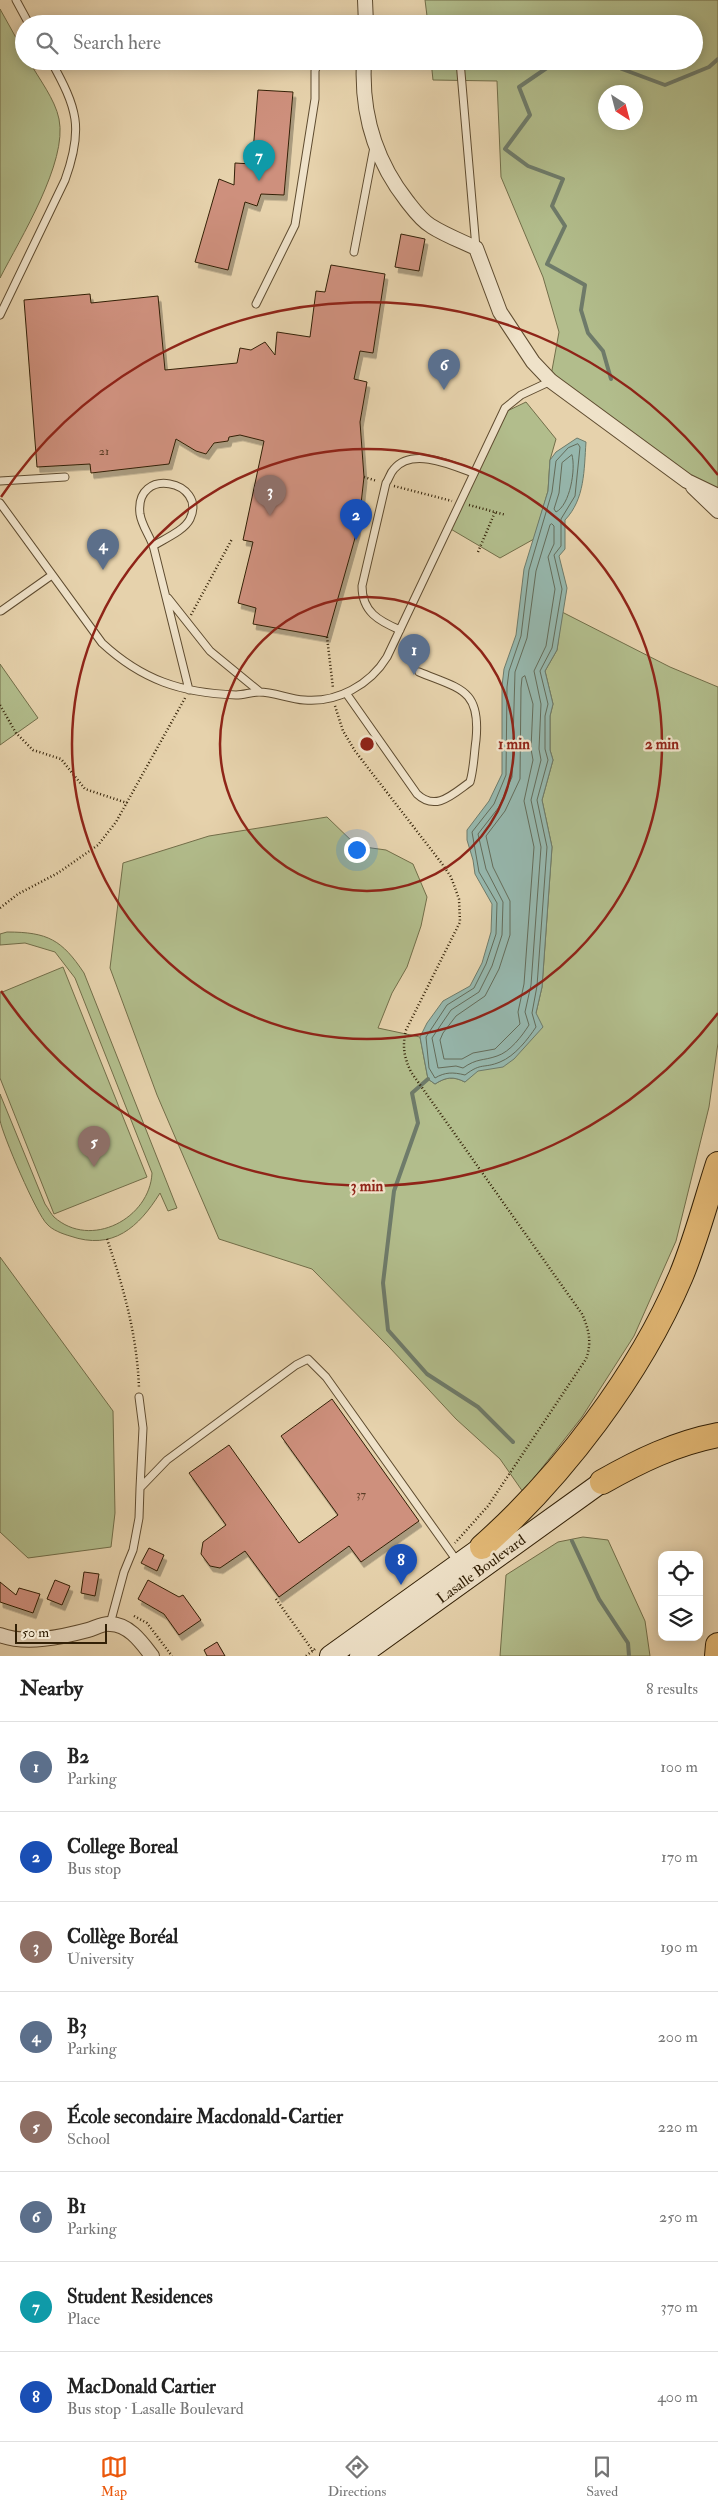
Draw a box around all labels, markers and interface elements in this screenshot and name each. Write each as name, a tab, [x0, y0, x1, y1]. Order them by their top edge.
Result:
search box	[15, 15, 703, 70]
icon: search	[33, 29, 61, 57]
text: Search here	[73, 31, 161, 55]
north arrow	[598, 85, 643, 130]
pin: 7	[243, 140, 275, 181]
pin: 6	[428, 349, 460, 390]
house number: 21	[99, 444, 109, 459]
pin: 3	[254, 475, 286, 516]
pin: 2	[340, 499, 372, 540]
pin: 4	[87, 529, 119, 570]
pin: 1	[398, 634, 430, 675]
centre of rings	[358, 735, 376, 753]
text: 1 min	[498, 735, 530, 754]
text: 2 min	[645, 735, 679, 754]
your location	[344, 837, 370, 863]
pin: 5	[78, 1126, 110, 1167]
text: 3 min	[351, 1177, 383, 1196]
house number: 37	[356, 1487, 367, 1502]
street label: Lasalle Boulevard	[433, 1530, 530, 1608]
pin: 8	[385, 1544, 417, 1585]
map controls	[658, 1551, 703, 1641]
button: locate	[658, 1551, 703, 1596]
button: layers	[658, 1596, 703, 1641]
scale bar	[15, 1621, 108, 1644]
text: 50 m	[22, 1624, 49, 1641]
text: Nearby	[20, 1675, 83, 1702]
text: 8 results	[646, 1679, 698, 1699]
text: B2	[67, 1745, 89, 1769]
text: 1	[33, 1757, 39, 1777]
text: 100 m	[660, 1757, 698, 1777]
text: Parking	[67, 1769, 117, 1789]
text: College Boreal	[67, 1835, 178, 1859]
text: 2	[32, 1847, 40, 1867]
text: 170 m	[661, 1847, 698, 1867]
text: Bus stop	[67, 1859, 121, 1879]
text: Collège Boréal	[67, 1925, 178, 1949]
text: 3	[33, 1937, 39, 1957]
text: 190 m	[660, 1937, 698, 1957]
text: University	[67, 1949, 134, 1969]
text: B3	[67, 2015, 87, 2039]
text: 4	[32, 2027, 40, 2047]
text: 200 m	[658, 2027, 698, 2047]
text: Parking	[67, 2039, 117, 2059]
text: École secondaire Macdonald-Cartier	[67, 2105, 343, 2129]
text: 5	[32, 2117, 40, 2137]
text: 220 m	[658, 2117, 698, 2137]
text: School	[67, 2129, 110, 2149]
text: B1	[67, 2195, 86, 2219]
text: 6	[32, 2207, 40, 2227]
text: 250 m	[659, 2207, 698, 2227]
text: Parking	[67, 2219, 117, 2239]
text: Student Residences	[67, 2285, 213, 2309]
text: 7	[32, 2297, 40, 2317]
text: 370 m	[661, 2297, 698, 2317]
text: Place	[67, 2309, 100, 2329]
text: MacDonald Cartier	[67, 2375, 216, 2399]
text: 8	[32, 2387, 40, 2407]
text: 400 m	[657, 2387, 698, 2407]
text: Bus stop · Lasalle Boulevard	[67, 2399, 244, 2419]
tab: Map	[100, 2453, 128, 2500]
tab: Directions	[328, 2453, 386, 2500]
tab: Saved	[586, 2453, 618, 2500]

